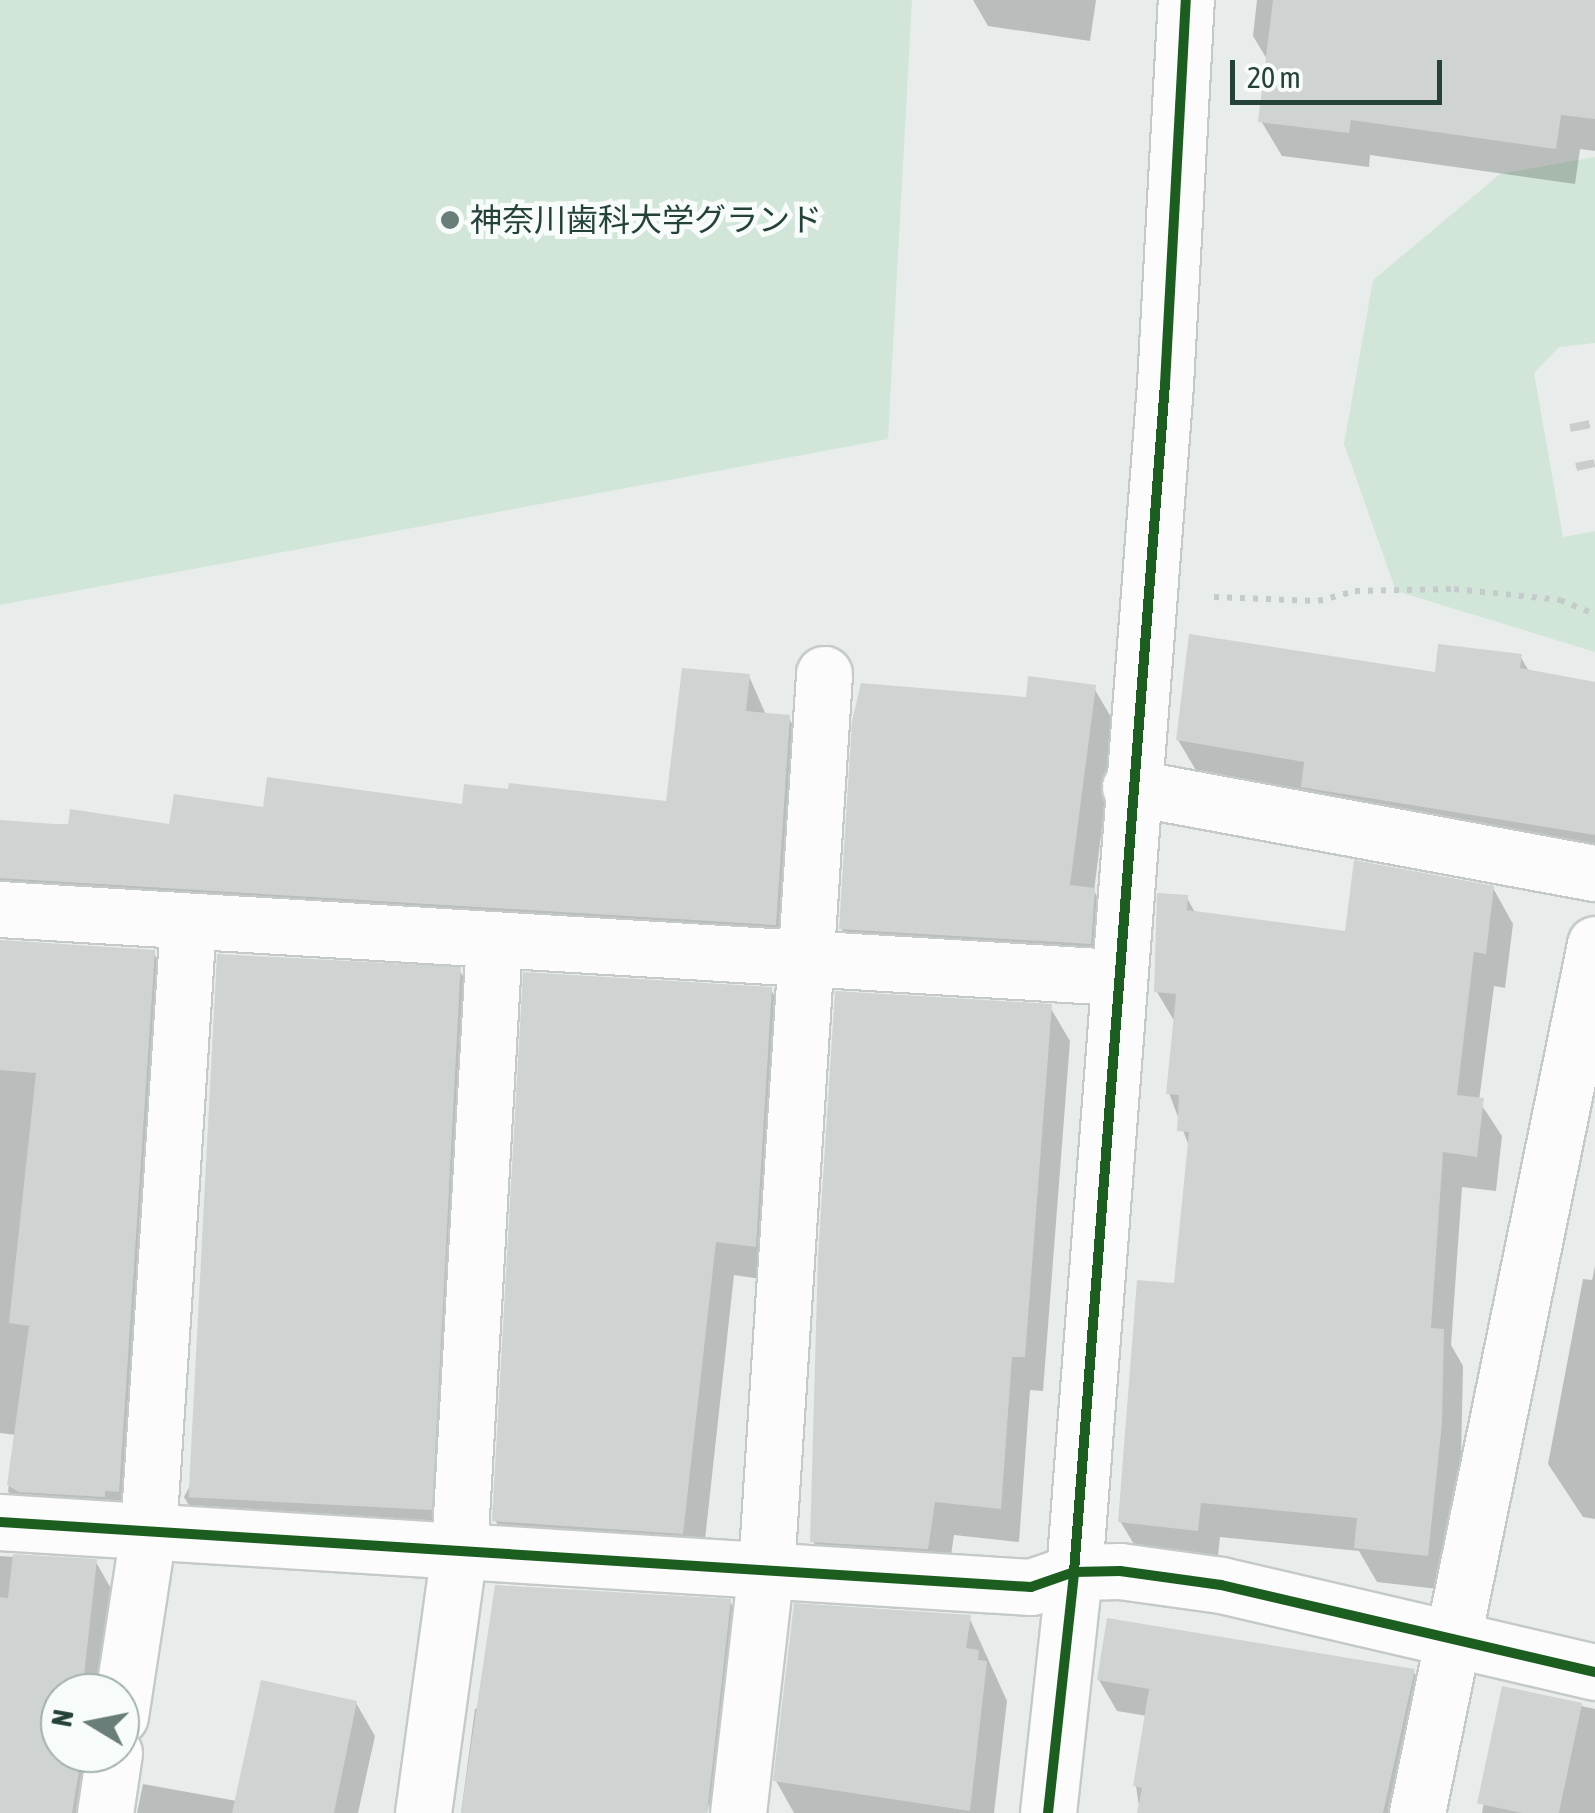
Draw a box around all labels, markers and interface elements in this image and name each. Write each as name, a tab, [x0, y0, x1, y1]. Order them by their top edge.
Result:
scale bar	[1235, 40, 1448, 102]
text: 20 m	[1247, 60, 1301, 94]
place label: 神奈川歯科大学グランド	[470, 201, 822, 239]
marker: 神奈川歯科大学グランド	[439, 209, 461, 231]
north arrow	[40, 1673, 140, 1773]
text: N	[45, 1707, 80, 1729]

